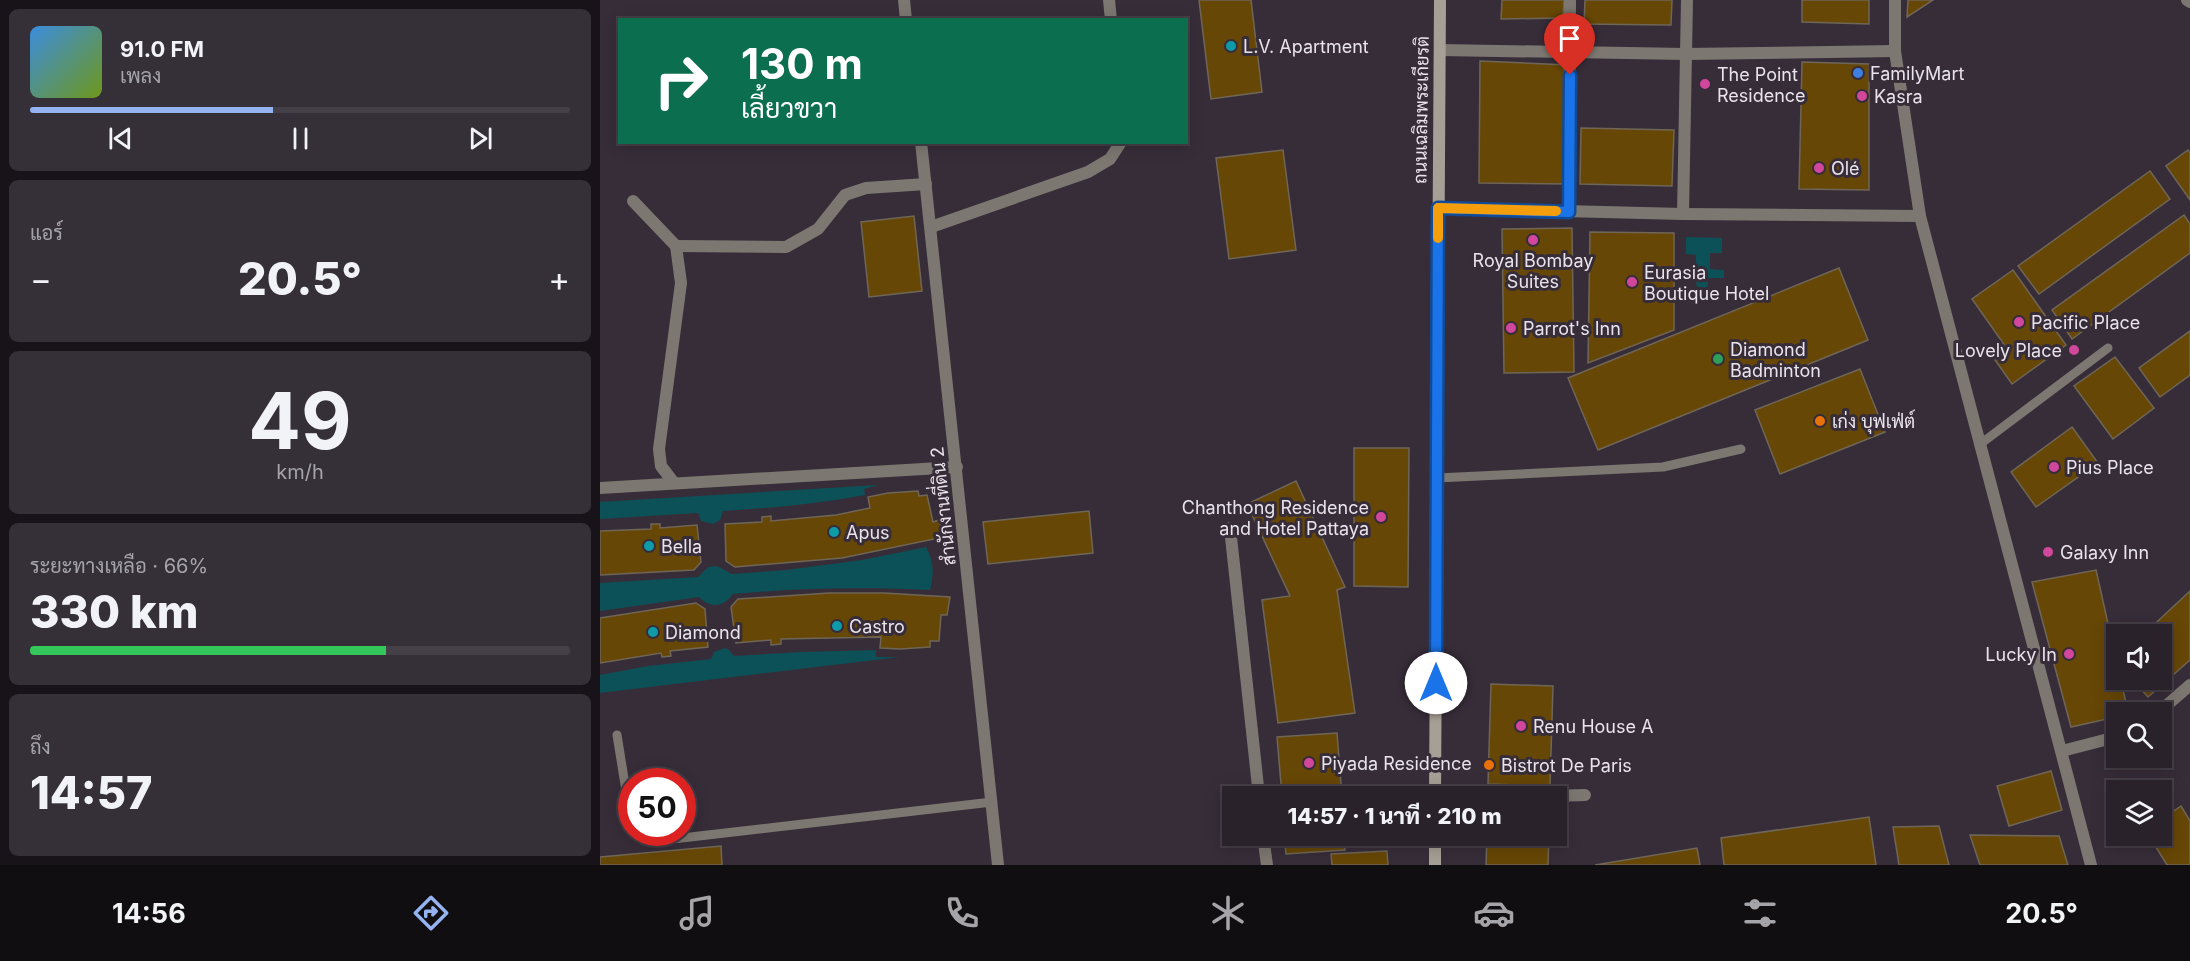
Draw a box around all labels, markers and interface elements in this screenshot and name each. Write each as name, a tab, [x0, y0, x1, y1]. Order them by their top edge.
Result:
pin	[1544, 13, 1595, 75]
icon: arrive	[1553, 22, 1586, 55]
text: 91.0 FM	[120, 36, 204, 62]
place label: L.V. Apartment	[1243, 36, 1369, 57]
street label: ถนนเฉลิมพระเกียรติ	[1407, 36, 1433, 184]
text: 130 m	[741, 38, 863, 89]
marker: L.V. Apartment	[1224, 39, 1238, 53]
icon: right	[642, 42, 720, 120]
place label: FamilyMart	[1870, 63, 1964, 84]
text: เพลง	[120, 64, 161, 88]
place label: The Point Residence	[1717, 64, 1806, 106]
marker: FamilyMart	[1851, 66, 1865, 80]
marker: The Point Residence	[1698, 77, 1712, 91]
place label: Kasra	[1874, 86, 1923, 107]
marker: Kasra	[1855, 89, 1869, 103]
text: เลี้ยวขวา	[741, 92, 837, 125]
icon: previous	[104, 122, 137, 155]
icon: pause	[284, 122, 317, 155]
icon: next	[464, 122, 497, 155]
place label: Olé	[1831, 158, 1860, 179]
marker: Olé	[1812, 161, 1826, 175]
text: แอร์	[30, 221, 63, 245]
marker: Royal Bombay Suites	[1526, 233, 1540, 247]
place label: Royal Bombay Suites	[1473, 250, 1593, 292]
text: 20.5°	[238, 251, 362, 306]
text: −	[30, 259, 52, 299]
text: +	[548, 259, 570, 299]
place label: Eurasia Boutique Hotel	[1644, 262, 1769, 304]
marker: Eurasia Boutique Hotel	[1625, 275, 1639, 289]
place label: Pacific Place	[2031, 312, 2140, 333]
marker: Pacific Place	[2012, 315, 2026, 329]
place label: Parrot's Inn	[1523, 318, 1621, 339]
marker: Parrot's Inn	[1504, 321, 1518, 335]
place label: Diamond Badminton	[1730, 339, 1821, 381]
place label: Lovely Place	[1955, 340, 2062, 361]
marker: Lovely Place	[2067, 343, 2081, 357]
marker: Diamond Badminton	[1711, 352, 1725, 366]
text: 49	[248, 373, 352, 468]
place label: เก่ง บุฟเฟ่ต์	[1832, 409, 1915, 434]
marker: เก่ง บุฟเฟ่ต์	[1813, 414, 1827, 428]
street label: สำนักงานที่ดิน 2	[921, 446, 960, 567]
place label: Pius Place	[2066, 457, 2154, 478]
text: km/h	[276, 460, 324, 484]
marker: Pius Place	[2047, 460, 2061, 474]
place label: Chanthong Residence and Hotel Pattaya	[1182, 497, 1369, 539]
marker: Chanthong Residence and Hotel Pattaya	[1374, 510, 1388, 524]
place label: Apus	[846, 522, 890, 543]
marker: Apus	[827, 525, 841, 539]
place label: Bella	[661, 536, 702, 557]
marker: Bella	[642, 539, 656, 553]
place label: Galaxy Inn	[2060, 542, 2149, 563]
marker: Galaxy Inn	[2041, 545, 2055, 559]
text: ระยะทางเหลือ · 66%	[30, 554, 208, 578]
text: 330 km	[30, 584, 199, 639]
place label: Castro	[849, 616, 905, 637]
marker: Castro	[830, 619, 844, 633]
place label: Diamond	[665, 622, 741, 643]
map controls	[2106, 624, 2172, 846]
button: sound	[2106, 624, 2172, 690]
marker: Diamond	[646, 625, 660, 639]
place label: Lucky In	[1985, 644, 2057, 665]
marker: Lucky In	[2062, 647, 2076, 661]
position arrow	[1404, 651, 1468, 715]
button: search	[2106, 702, 2172, 768]
place label: Renu House A	[1533, 716, 1653, 737]
marker: Renu House A	[1514, 719, 1528, 733]
text: ถึง	[30, 735, 51, 759]
place label: Piyada Residence	[1321, 753, 1472, 774]
place label: Bistrot De Paris	[1501, 755, 1632, 776]
marker: Piyada Residence	[1302, 756, 1316, 770]
marker: Bistrot De Paris	[1482, 758, 1496, 772]
text: 14:57	[30, 765, 153, 820]
speed limit sign: 50	[618, 768, 696, 846]
button: layers	[2106, 780, 2172, 846]
text: 14:57 · 1 นาที · 210 m	[1287, 803, 1502, 829]
icon: directions	[410, 892, 452, 934]
icon: music	[676, 892, 718, 934]
icon: phone	[941, 892, 983, 934]
icon: climate	[1207, 892, 1249, 934]
icon: car	[1473, 892, 1515, 934]
icon: filters	[1739, 892, 1781, 934]
text: 14:56	[112, 897, 186, 930]
text: 20.5°	[2005, 897, 2078, 930]

